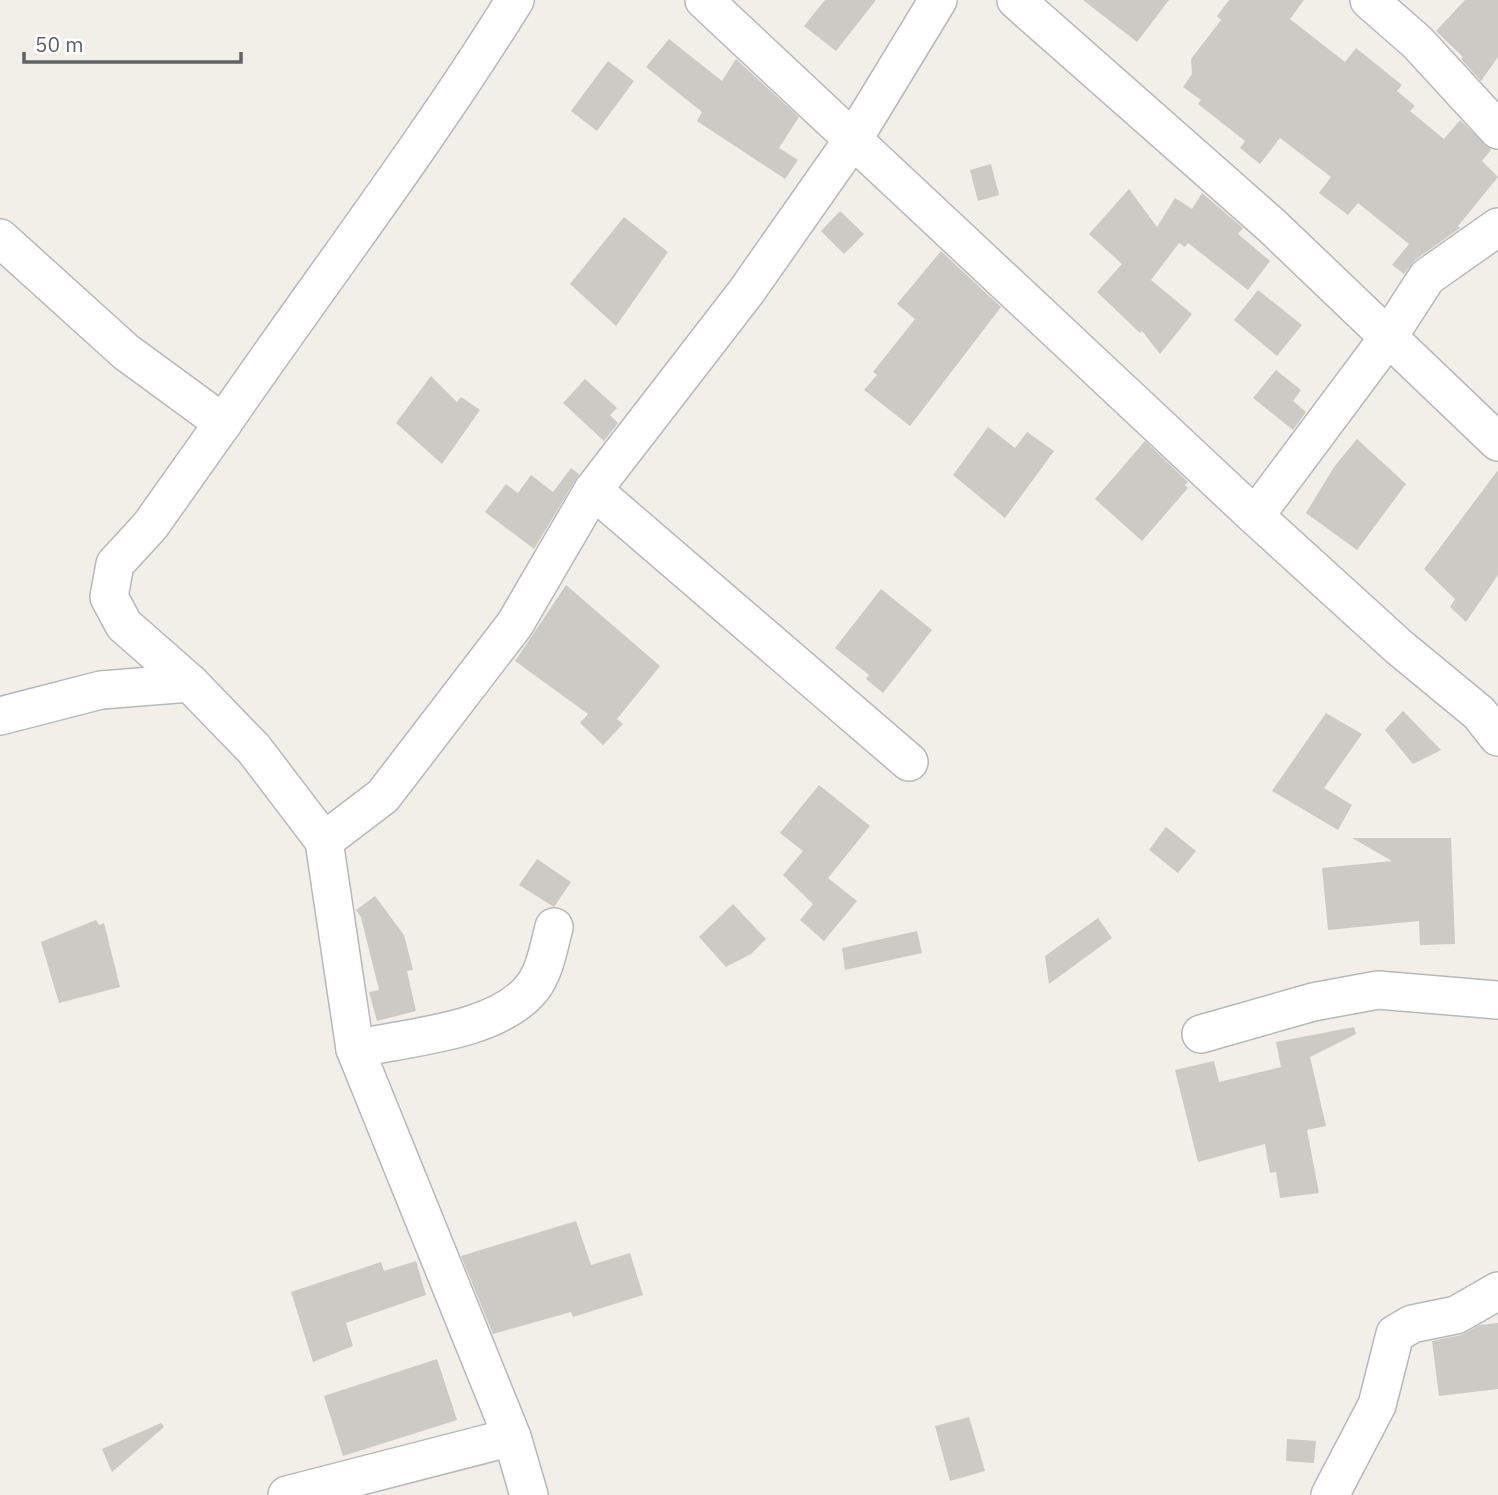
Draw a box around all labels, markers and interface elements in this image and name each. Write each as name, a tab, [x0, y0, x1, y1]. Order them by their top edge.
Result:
scale bar	[24, 21, 242, 65]
text: 50 m	[35, 30, 84, 58]

